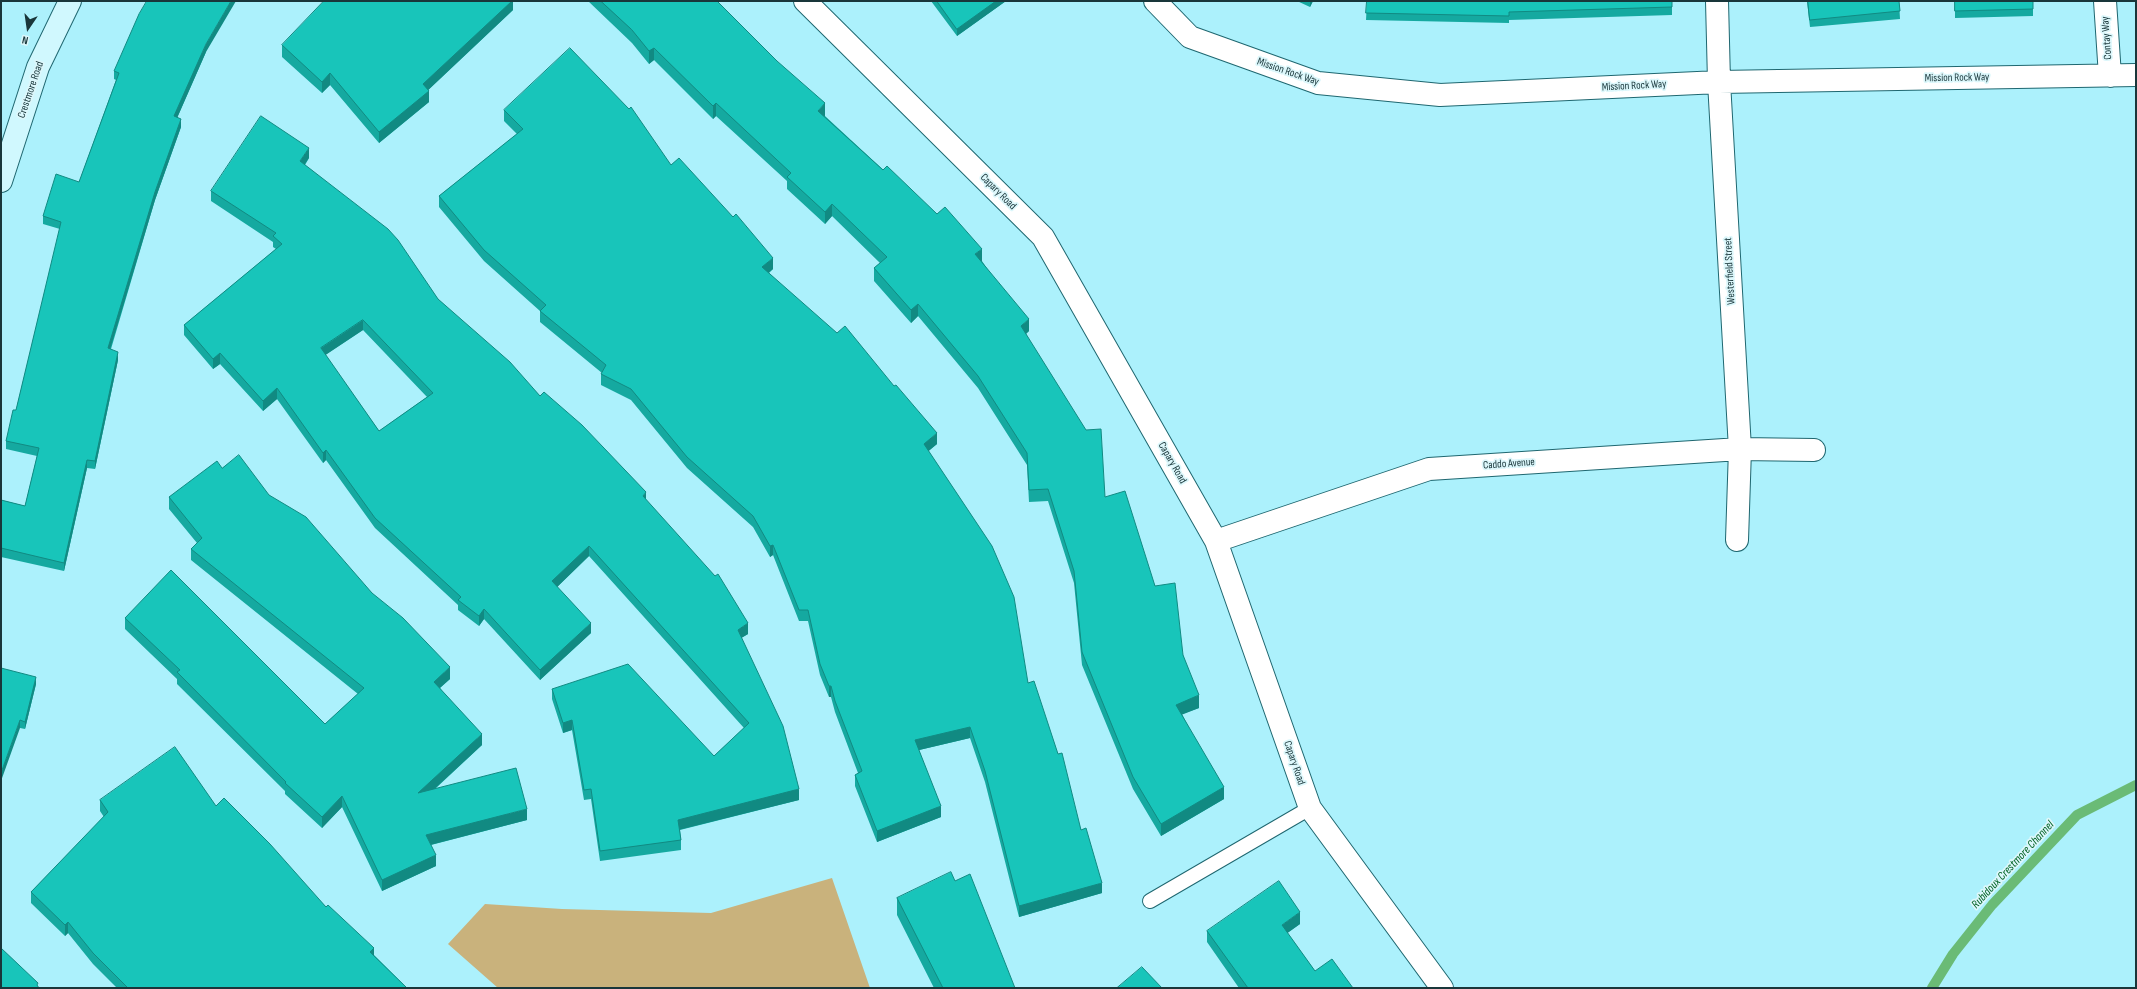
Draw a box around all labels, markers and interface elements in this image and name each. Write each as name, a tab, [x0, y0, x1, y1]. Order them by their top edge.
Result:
north arrow	[8, 8, 48, 48]
street label: Contay Way	[2099, 16, 2115, 60]
text: N	[21, 33, 30, 47]
street label: Mission Rock Way	[1255, 55, 1321, 89]
street label: Crestmore Road	[15, 60, 47, 120]
street label: Mission Rock Way	[1925, 71, 1989, 85]
street label: Mission Rock Way	[1601, 78, 1667, 94]
street label: Capary Road	[977, 171, 1019, 213]
street label: Westerfield Street	[1722, 237, 1738, 305]
street label: Capary Road	[1155, 440, 1189, 486]
street label: Caddo Avenue	[1483, 456, 1535, 472]
street label: Capary Road	[1280, 739, 1308, 787]
water label: Rubidoux Crestmore Channel	[1969, 818, 2057, 912]

